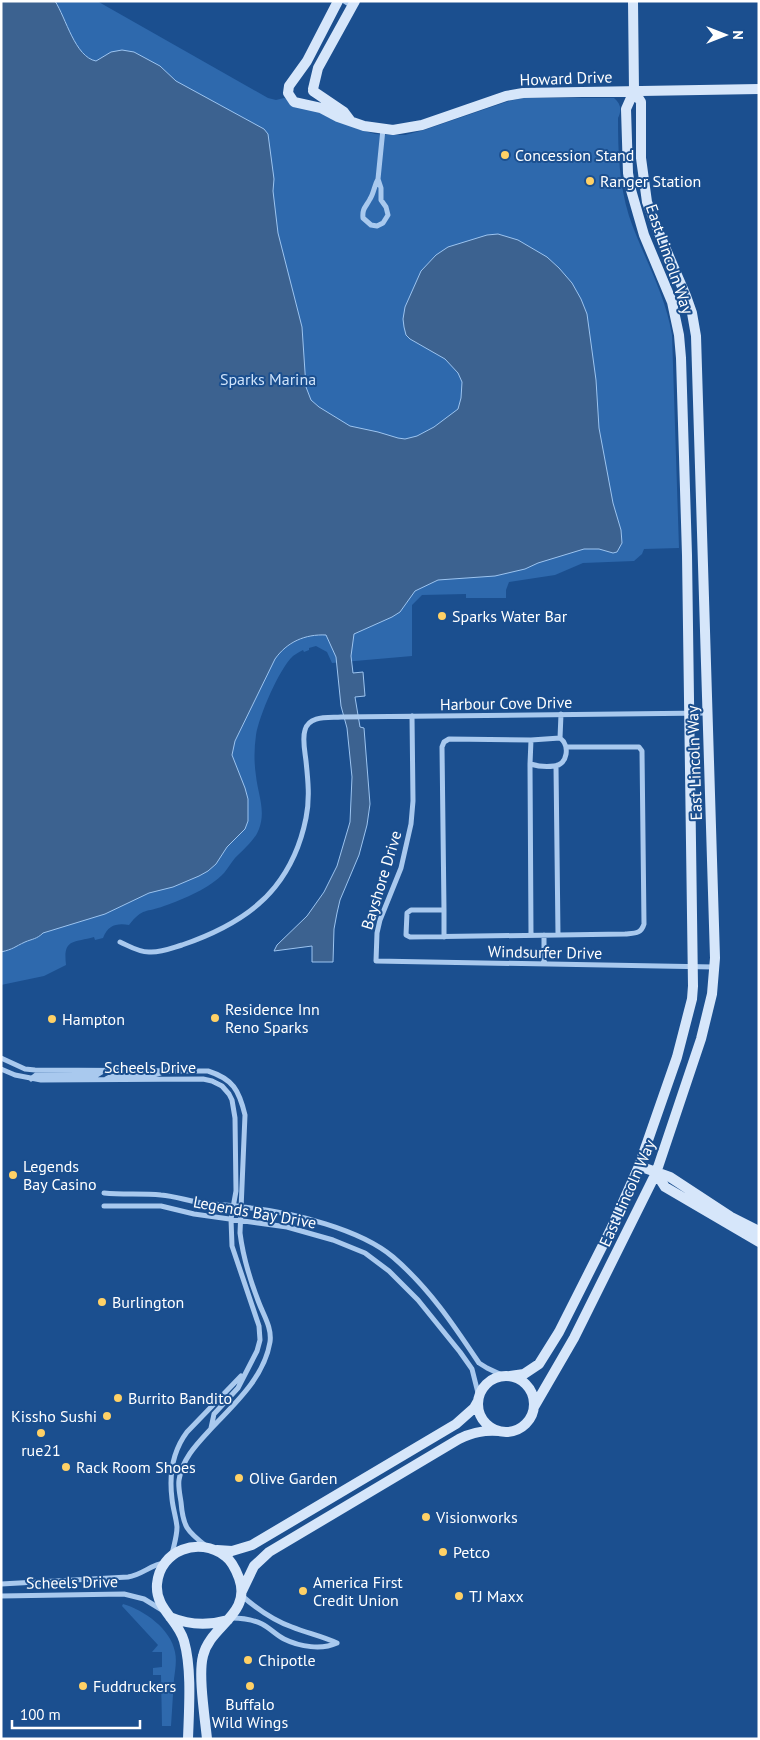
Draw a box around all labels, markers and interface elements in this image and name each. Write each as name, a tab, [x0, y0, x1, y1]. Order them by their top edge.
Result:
north arrow	[700, 10, 750, 60]
text: N	[729, 30, 747, 40]
street label: Howard Drive	[519, 66, 613, 90]
place label: Concession Stand	[515, 145, 634, 165]
marker: Concession Stand	[499, 149, 511, 161]
place label: Ranger Station	[600, 171, 701, 191]
marker: Ranger Station	[584, 175, 596, 187]
street label: East Lincoln Way	[642, 201, 698, 317]
park label: Sparks Marina	[220, 369, 316, 389]
place label: Sparks Water Bar	[452, 606, 568, 626]
marker: Sparks Water Bar	[436, 610, 448, 622]
street label: Harbour Cove Drive	[440, 692, 572, 714]
street label: East Lincoln Way	[682, 705, 706, 821]
street label: Bayshore Drive	[356, 828, 406, 932]
street label: Windsurfer Drive	[488, 941, 602, 963]
place label: Residence Inn Reno Sparks	[225, 999, 320, 1037]
place label: Hampton	[62, 1009, 125, 1029]
marker: Residence Inn Reno Sparks	[209, 1012, 221, 1024]
marker: Hampton	[46, 1013, 58, 1025]
street label: Scheels Drive	[104, 1057, 196, 1077]
street label: East Lincoln Way	[594, 1136, 660, 1250]
place label: Legends Bay Casino	[23, 1156, 97, 1194]
marker: Legends Bay Casino	[7, 1169, 19, 1181]
street label: Legends Bay Drive	[192, 1191, 318, 1233]
place label: Burlington	[112, 1292, 184, 1312]
marker: Burlington	[96, 1296, 108, 1308]
place label: Burrito Bandito	[128, 1388, 232, 1408]
marker: Burrito Bandito	[112, 1392, 124, 1404]
place label: Kissho Sushi	[11, 1406, 97, 1426]
marker: Kissho Sushi	[101, 1410, 113, 1422]
marker: rue21	[35, 1427, 47, 1439]
place label: rue21	[21, 1440, 61, 1460]
place label: Rack Room Shoes	[76, 1457, 196, 1477]
marker: Rack Room Shoes	[60, 1461, 72, 1473]
place label: Olive Garden	[249, 1468, 338, 1488]
marker: Olive Garden	[233, 1472, 245, 1484]
place label: Visionworks	[435, 1507, 518, 1527]
marker: Visionworks	[420, 1511, 432, 1523]
place label: Petco	[453, 1542, 490, 1562]
marker: Petco	[437, 1546, 449, 1558]
street label: Scheels Drive	[26, 1571, 118, 1593]
place label: America First Credit Union	[313, 1572, 403, 1610]
marker: America First Credit Union	[297, 1585, 309, 1597]
place label: TJ Maxx	[469, 1586, 524, 1606]
marker: TJ Maxx	[453, 1590, 465, 1602]
place label: Chipotle	[258, 1650, 316, 1670]
marker: Chipotle	[242, 1654, 254, 1666]
place label: Fuddruckers	[93, 1676, 176, 1696]
marker: Fuddruckers	[77, 1680, 89, 1692]
marker: Buffalo Wild Wings	[244, 1680, 256, 1692]
place label: Buffalo Wild Wings	[212, 1694, 288, 1732]
scale bar	[12, 1698, 140, 1730]
text: 100 m	[20, 1705, 61, 1724]

